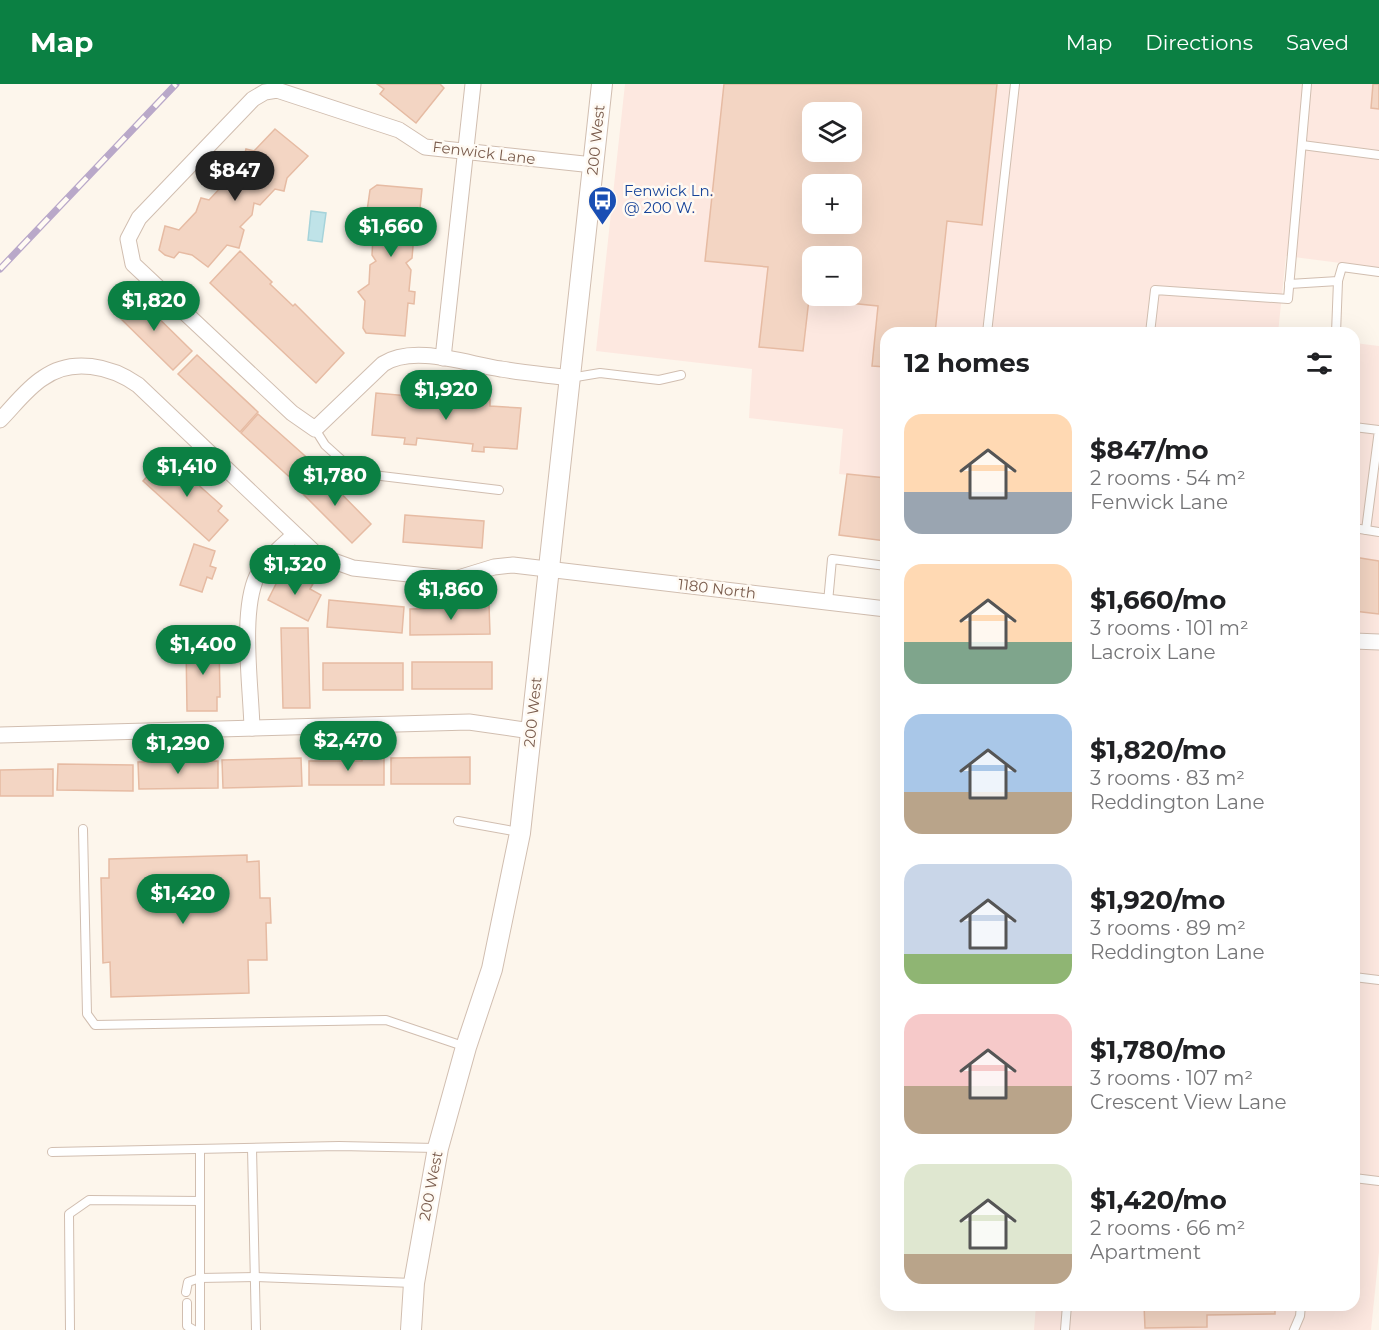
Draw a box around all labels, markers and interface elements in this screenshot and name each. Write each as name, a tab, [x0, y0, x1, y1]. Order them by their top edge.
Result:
text: Map	[30, 25, 93, 59]
text: Map	[1066, 30, 1112, 55]
text: Directions	[1145, 30, 1253, 55]
text: Saved	[1286, 30, 1349, 55]
map controls	[802, 102, 862, 306]
button: layers	[802, 102, 862, 162]
street label: 200 West	[582, 104, 609, 176]
street label: Fenwick Lane	[431, 137, 537, 168]
pin: $847	[199, 151, 271, 202]
text: $847	[209, 158, 261, 182]
button: +	[802, 174, 862, 234]
place label: Fenwick Ln. @ 200 W.	[624, 181, 713, 217]
bus stop icon: Fenwick Ln. @ 200 W.	[587, 184, 619, 226]
pin: $1,660	[342, 207, 440, 258]
text: $1,660	[359, 214, 423, 238]
button: −	[802, 246, 862, 306]
pin: $1,820	[105, 281, 203, 332]
text: $1,820	[122, 288, 186, 312]
text: 12 homes	[904, 347, 1030, 379]
icon: filters	[1303, 347, 1336, 380]
pin: $1,920	[397, 370, 495, 421]
text: $1,920	[414, 377, 478, 401]
text: $847/mo	[1090, 434, 1209, 466]
icon: home	[952, 438, 1024, 510]
pin: $1,410	[138, 447, 236, 498]
text: $1,410	[157, 454, 217, 478]
pin: $1,780	[286, 456, 384, 507]
text: $1,780	[303, 463, 367, 487]
text: 2 rooms · 54 m²	[1090, 466, 1246, 490]
text: Fenwick Lane	[1090, 490, 1228, 514]
pin: $1,320	[246, 545, 344, 596]
text: $1,320	[264, 552, 326, 576]
pin: $1,860	[402, 570, 500, 621]
street label: 1180 North	[677, 574, 757, 603]
text: $1,860	[418, 577, 484, 601]
text: $1,660/mo	[1090, 584, 1226, 616]
icon: home	[952, 588, 1024, 660]
text: 3 rooms · 101 m²	[1090, 616, 1249, 640]
pin: $1,400	[154, 625, 252, 676]
text: $1,400	[170, 632, 236, 656]
text: Lacroix Lane	[1090, 640, 1216, 664]
street label: 200 West	[519, 676, 546, 748]
pin: $2,470	[299, 721, 397, 772]
pin: $1,290	[129, 724, 227, 775]
text: $2,470	[314, 728, 382, 752]
text: $1,290	[146, 731, 210, 755]
text: $1,820/mo	[1090, 734, 1226, 766]
icon: home	[952, 738, 1024, 810]
text: 3 rooms · 83 m²	[1090, 766, 1245, 790]
text: Reddington Lane	[1090, 790, 1264, 814]
pin: $1,420	[134, 874, 232, 925]
text: $1,420	[151, 881, 215, 905]
text: $1,920/mo	[1090, 884, 1225, 916]
icon: home	[952, 888, 1024, 960]
text: 3 rooms · 89 m²	[1090, 916, 1246, 940]
text: Reddington Lane	[1090, 940, 1264, 964]
text: $1,780/mo	[1090, 1034, 1226, 1066]
icon: home	[952, 1038, 1024, 1110]
text: 3 rooms · 107 m²	[1090, 1066, 1253, 1090]
text: Crescent View Lane	[1090, 1090, 1287, 1114]
street label: 200 West	[414, 1149, 447, 1222]
text: $1,420/mo	[1090, 1184, 1227, 1216]
icon: home	[952, 1188, 1024, 1260]
text: 2 rooms · 66 m²	[1090, 1216, 1245, 1240]
text: Apartment	[1090, 1240, 1201, 1264]

